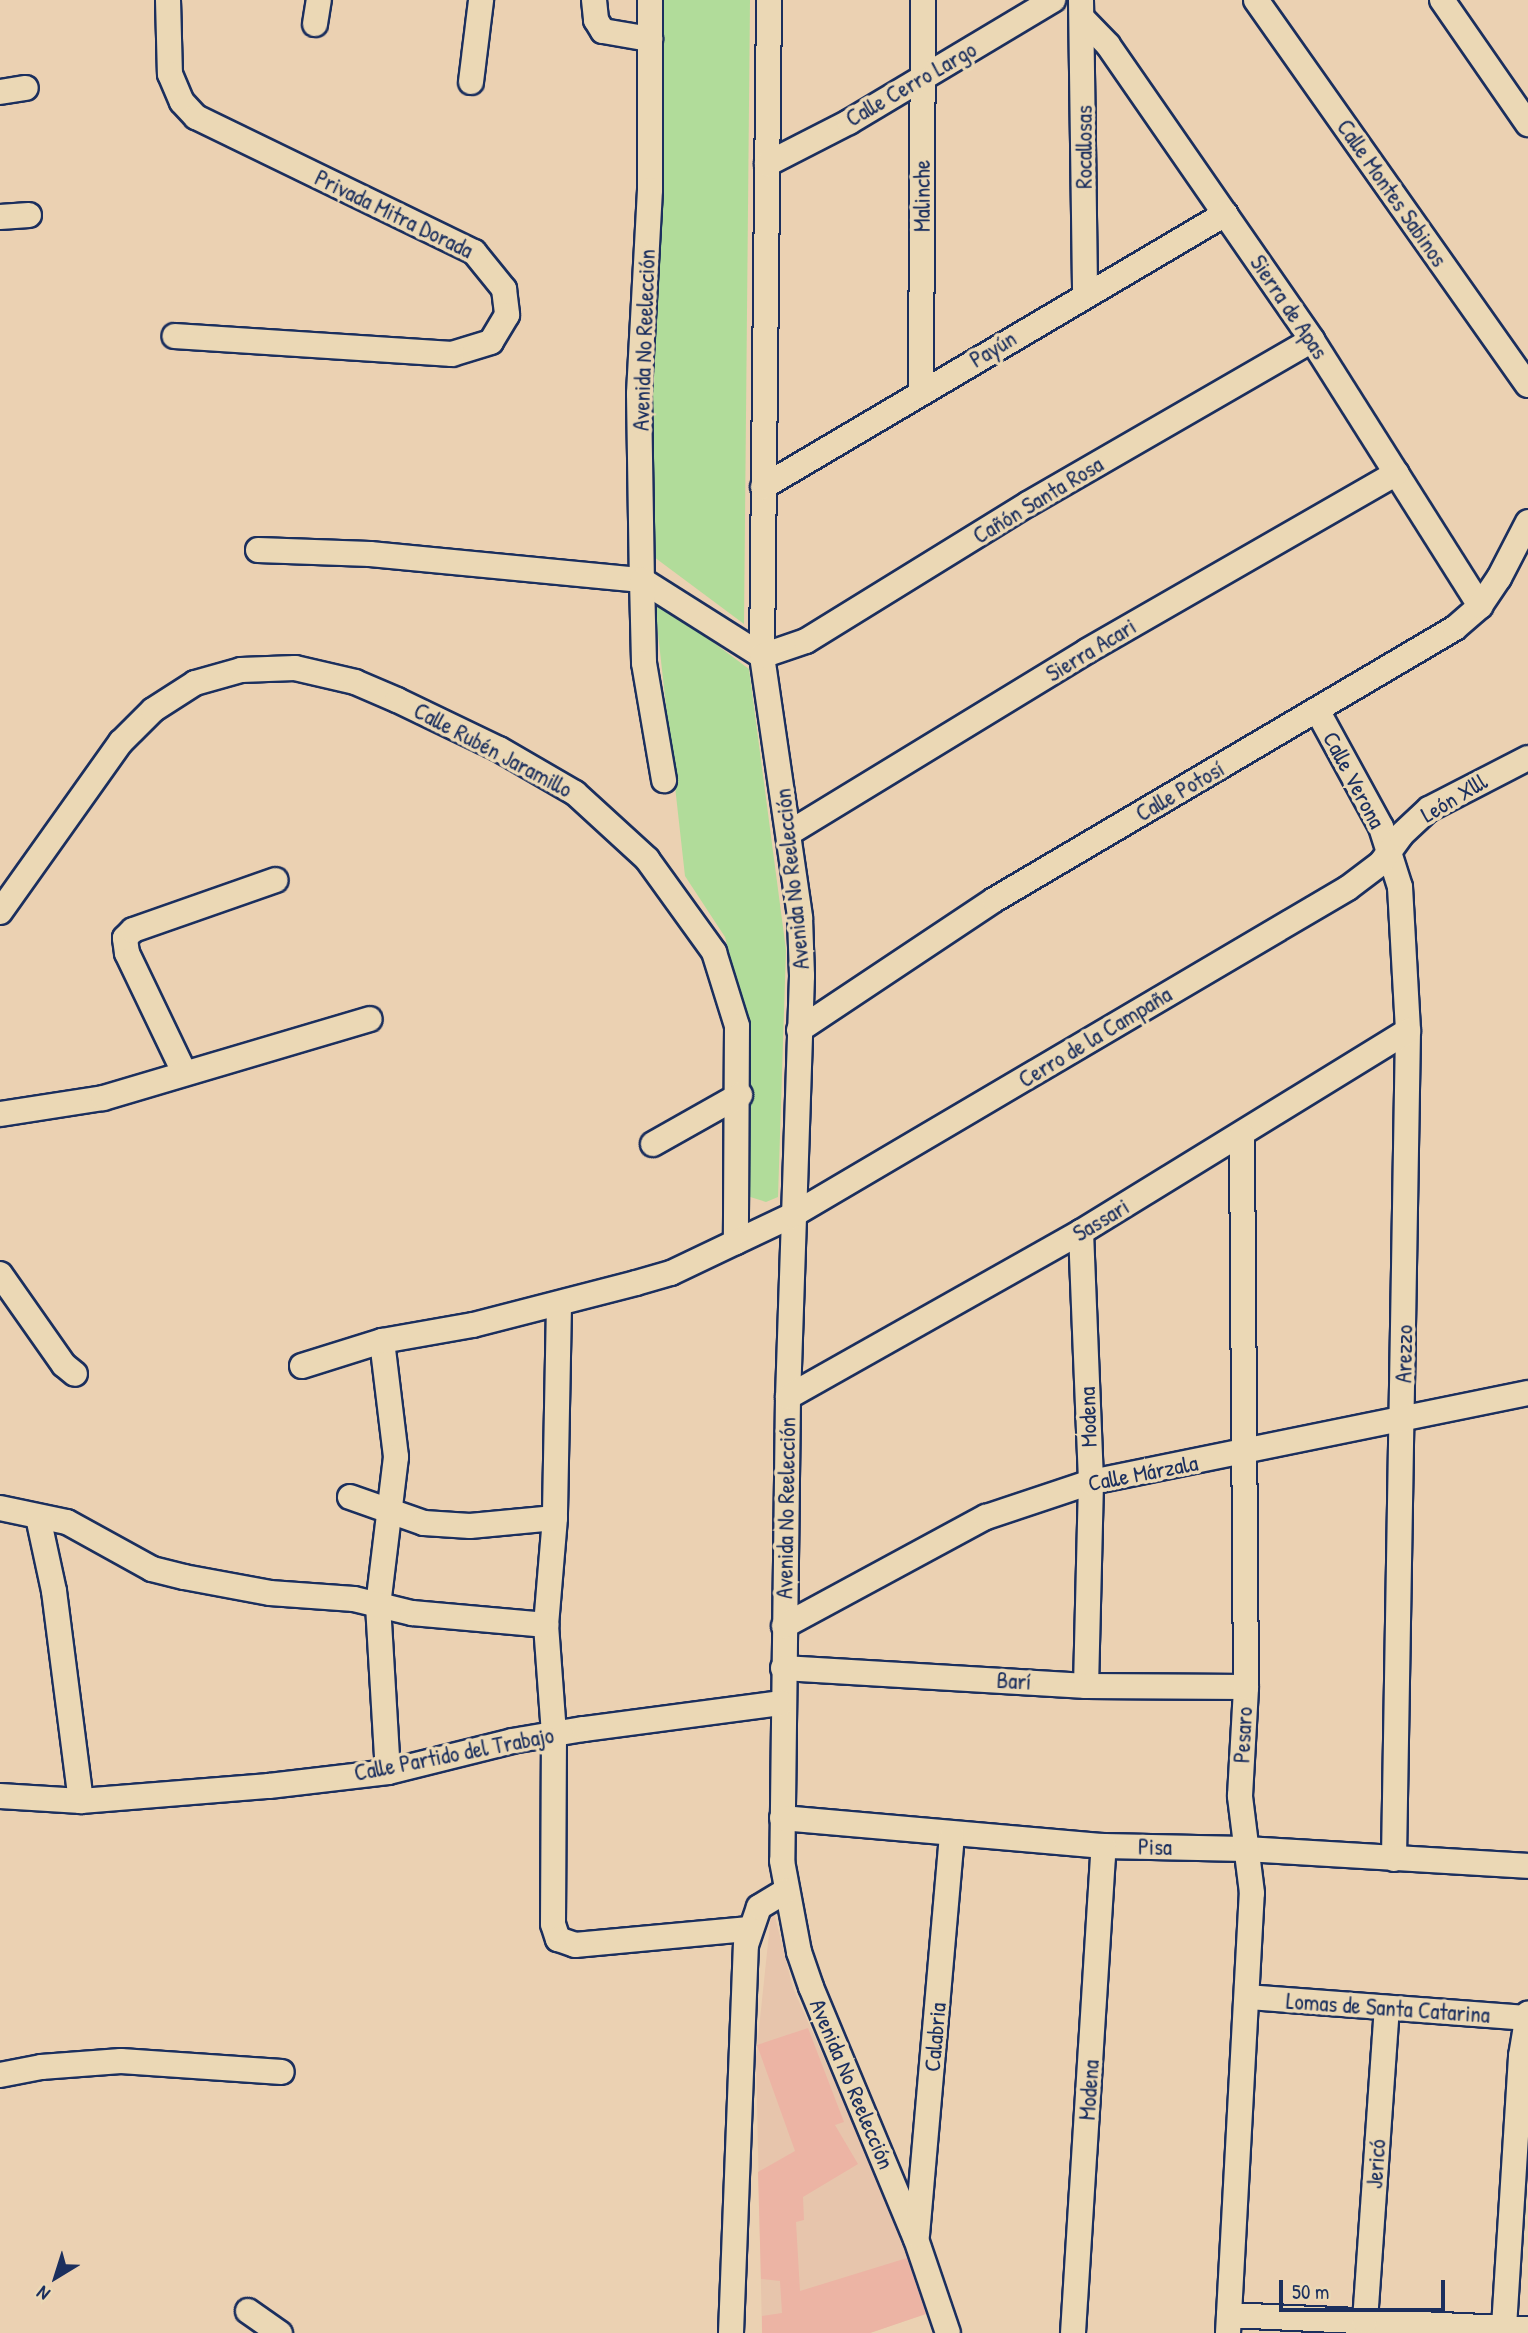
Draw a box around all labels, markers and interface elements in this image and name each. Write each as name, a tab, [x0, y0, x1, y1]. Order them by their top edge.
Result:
street label: Calle Cerro Largo	[841, 36, 981, 132]
street label: Rocallosas	[1070, 105, 1098, 189]
street label: Calle Montes Sabinos	[1331, 114, 1453, 272]
street label: Malinche	[908, 160, 936, 232]
street label: Privada Mitra Dorada	[310, 164, 478, 264]
street label: Avenida No Reelección	[627, 249, 661, 431]
street label: Sierra de Apas	[1244, 250, 1334, 364]
street label: Payún	[965, 324, 1021, 374]
street label: Cañón Santa Rosa	[968, 450, 1108, 550]
street label: Sierra Acari	[1041, 612, 1141, 688]
street label: Calle Rubén Jaramillo	[409, 697, 577, 803]
street label: Calle Verona	[1317, 727, 1391, 833]
street label: Calle Potosí	[1131, 755, 1229, 827]
street label: León Xlll	[1416, 767, 1492, 829]
street label: Avenida No Reelección	[769, 787, 815, 971]
street label: Cerro de la Campaña	[1014, 981, 1176, 1093]
street label: Sassari	[1068, 1193, 1134, 1247]
street label: Arezzo	[1390, 1325, 1418, 1383]
street label: Modena	[1073, 1386, 1103, 1448]
street label: Avenida No Reelección	[771, 1417, 801, 1599]
street label: Calle Márzala	[1086, 1449, 1200, 1497]
street label: Barí	[996, 1666, 1032, 1696]
street label: Pesaro	[1228, 1706, 1258, 1764]
street label: Calle Partido del Trabajo	[352, 1721, 556, 1787]
street label: Pisa	[1138, 1833, 1172, 1861]
street label: Lomas de Santa Catarina	[1285, 1987, 1491, 2029]
street label: Avenida No Reelección	[804, 1995, 900, 2173]
street label: Calabria	[918, 2001, 952, 2073]
street label: Modena	[1073, 2059, 1105, 2121]
street label: Jericó	[1360, 2138, 1392, 2190]
north arrow	[21, 2242, 91, 2312]
scale bar	[1283, 2266, 1449, 2310]
text: 50 m	[1292, 2277, 1329, 2306]
text: N	[31, 2280, 55, 2307]

